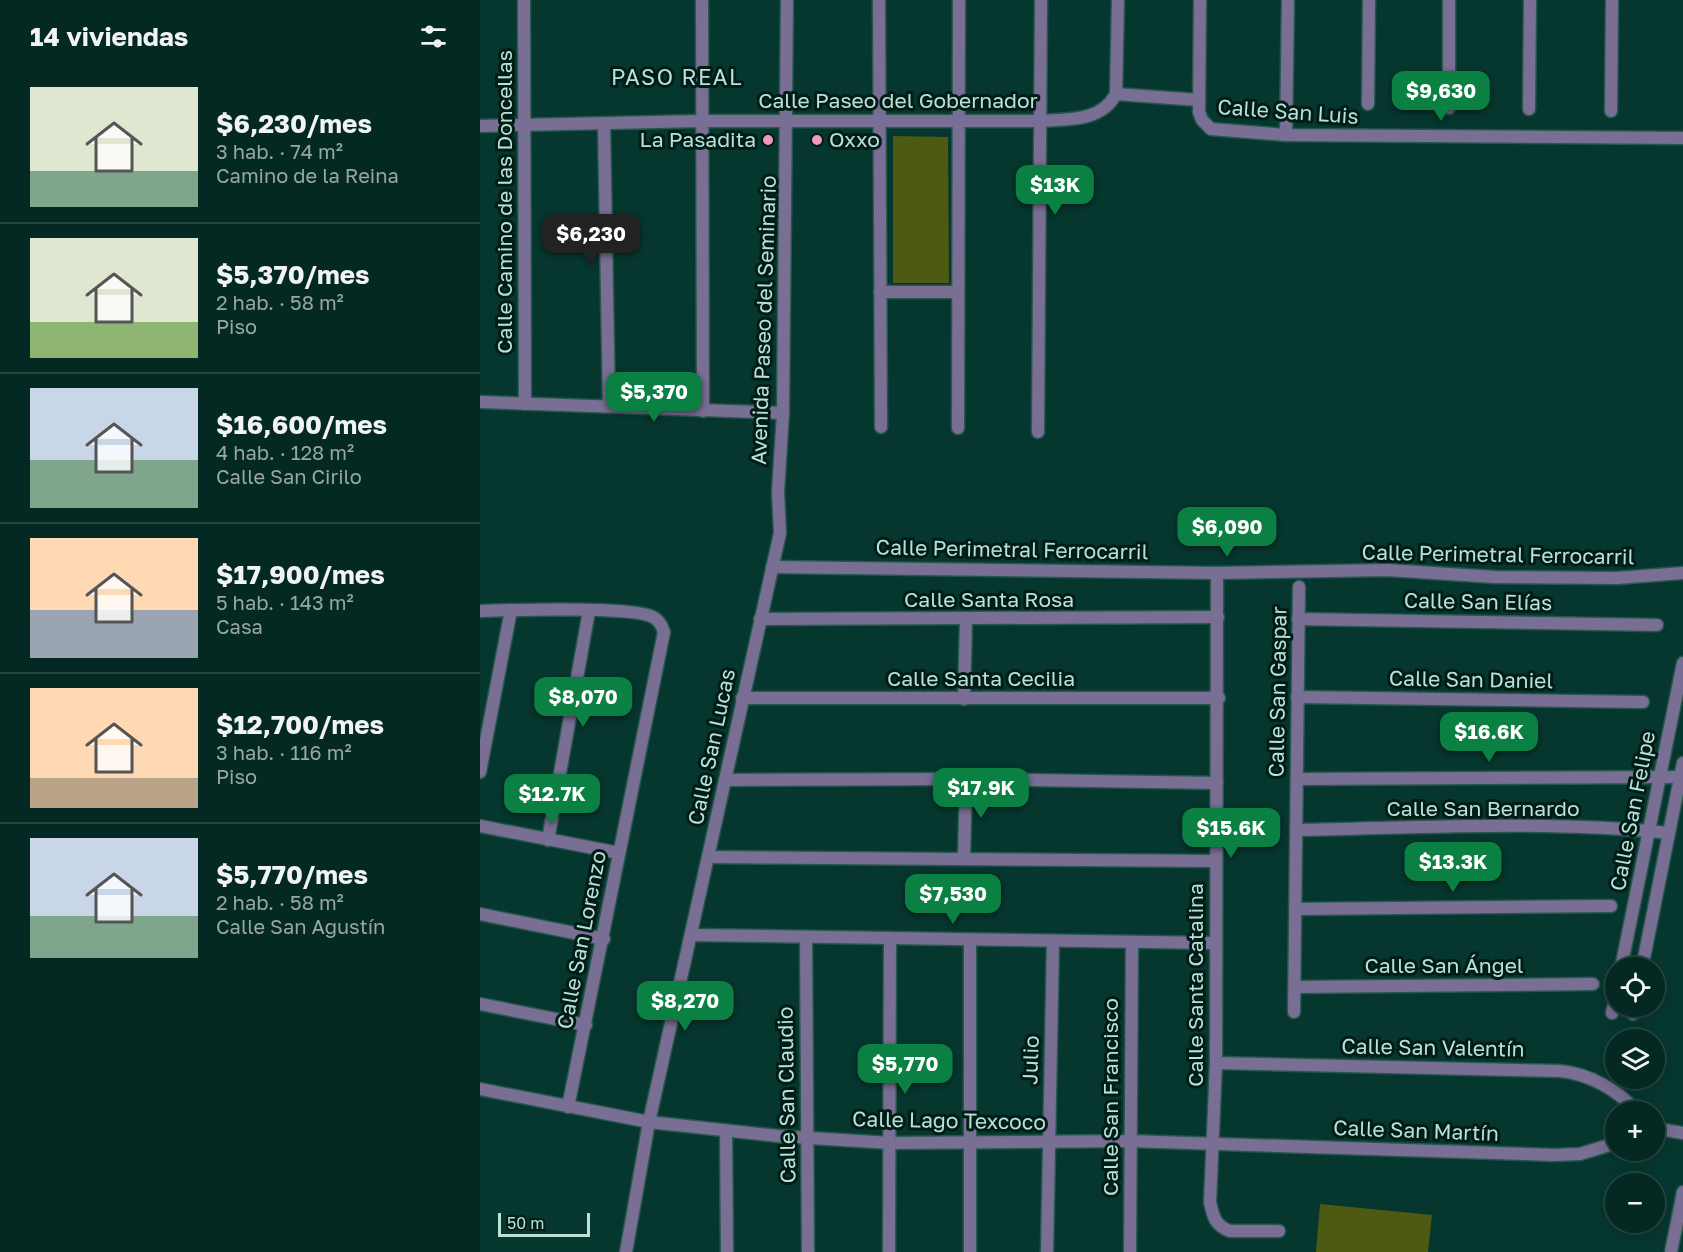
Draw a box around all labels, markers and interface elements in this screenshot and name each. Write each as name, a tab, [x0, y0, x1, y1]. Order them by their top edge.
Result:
icon: filters	[417, 20, 450, 53]
text: 14 viviendas	[30, 21, 188, 52]
street label: Calle Camino de las Doncellas	[491, 50, 517, 354]
district label: PASO REAL	[611, 63, 743, 90]
pin: $9,630	[1392, 71, 1490, 122]
text: $9,630	[1406, 78, 1476, 102]
street label: Calle Paseo del Gobernador	[758, 87, 1038, 113]
street label: Calle San Luis	[1217, 93, 1359, 129]
text: $6,230/mes	[216, 108, 372, 139]
icon: home	[78, 111, 150, 183]
place label: La Pasadita	[639, 126, 756, 152]
place label: Oxxo	[829, 126, 880, 152]
marker: La Pasadita	[761, 133, 775, 147]
marker: Oxxo	[810, 133, 824, 147]
text: 3 hab. · 74 m²	[216, 139, 343, 163]
text: Camino de la Reina	[216, 163, 399, 187]
pin: $13K	[1019, 165, 1091, 216]
text: $13K	[1030, 172, 1080, 196]
street label: Avenida Paseo del Seminario	[745, 175, 781, 465]
pin: $6,230	[542, 214, 640, 265]
text: $6,230	[556, 221, 626, 245]
text: $5,370/mes	[216, 259, 370, 290]
icon: home	[78, 262, 150, 334]
text: 2 hab. · 58 m²	[216, 290, 344, 314]
text: Piso	[216, 314, 257, 338]
pin: $5,370	[605, 372, 703, 423]
text: $5,370	[620, 379, 688, 403]
text: $16,600/mes	[216, 409, 387, 440]
icon: home	[78, 412, 150, 484]
text: 4 hab. · 128 m²	[216, 440, 354, 464]
text: Calle San Cirilo	[216, 464, 362, 488]
pin: $6,090	[1178, 507, 1276, 558]
text: $6,090	[1191, 514, 1263, 538]
street label: Calle Perimetral Ferrocarril	[876, 534, 1149, 564]
street label: Calle Perimetral Ferrocarril	[1362, 539, 1635, 569]
text: $17,900/mes	[216, 559, 385, 590]
icon: home	[78, 562, 150, 634]
street label: Calle Santa Rosa	[904, 586, 1074, 612]
street label: Calle San Elías	[1404, 587, 1552, 615]
text: 5 hab. · 143 m²	[216, 590, 354, 614]
street label: Calle San Gaspar	[1263, 606, 1291, 778]
text: Casa	[216, 614, 263, 638]
street label: Calle Santa Cecilia	[887, 665, 1075, 691]
street label: Calle San Daniel	[1389, 665, 1553, 693]
street label: Calle San Lucas	[682, 666, 740, 827]
pin: $8,070	[534, 677, 632, 728]
text: $8,070	[548, 684, 618, 708]
text: $12,700/mes	[216, 709, 384, 740]
icon: home	[78, 712, 150, 784]
pin: $16.6K	[1440, 712, 1538, 763]
text: $16.6K	[1454, 719, 1524, 743]
street label: Calle San Felipe	[1604, 729, 1660, 893]
text: 3 hab. · 116 m²	[216, 740, 352, 764]
text: Piso	[216, 764, 257, 788]
pin: $17.9K	[932, 768, 1030, 819]
pin: $12.7K	[503, 774, 601, 825]
text: $17.9K	[947, 775, 1015, 799]
text: $12.7K	[518, 781, 586, 805]
street label: Calle San Bernardo	[1387, 795, 1580, 821]
pin: $15.6K	[1182, 808, 1280, 859]
text: $15.6K	[1196, 815, 1266, 839]
pin: $13.3K	[1404, 842, 1502, 893]
street label: Calle San Lorenzo	[551, 848, 611, 1031]
text: $13.3K	[1419, 849, 1488, 873]
text: $5,770/mes	[216, 859, 368, 890]
icon: home	[78, 862, 150, 934]
pin: $7,530	[904, 874, 1002, 925]
text: $7,530	[919, 881, 987, 905]
street label: Calle Santa Catalina	[1182, 883, 1208, 1087]
text: 2 hab. · 58 m²	[216, 890, 344, 914]
text: Calle San Agustín	[216, 914, 385, 938]
street label: Calle San Ángel	[1364, 952, 1524, 978]
map controls	[1605, 957, 1665, 1233]
button: locate	[1605, 957, 1665, 1017]
pin: $8,270	[636, 981, 734, 1032]
text: $8,270	[651, 988, 719, 1012]
street label: Calle San Francisco	[1097, 998, 1123, 1196]
street label: Calle San Claudio	[771, 1006, 801, 1184]
button: layers	[1605, 1029, 1665, 1089]
street label: Calle San Valentín	[1341, 1032, 1525, 1062]
street label: Julio	[1016, 1035, 1044, 1085]
pin: $5,770	[856, 1044, 954, 1095]
text: $5,770	[872, 1051, 938, 1075]
button: +	[1605, 1101, 1665, 1161]
street label: Calle Lago Texcoco	[852, 1105, 1046, 1135]
street label: Calle San Martín	[1333, 1114, 1499, 1146]
button: −	[1605, 1173, 1665, 1233]
scale bar	[498, 1210, 590, 1238]
text: 50 m	[507, 1213, 544, 1233]

